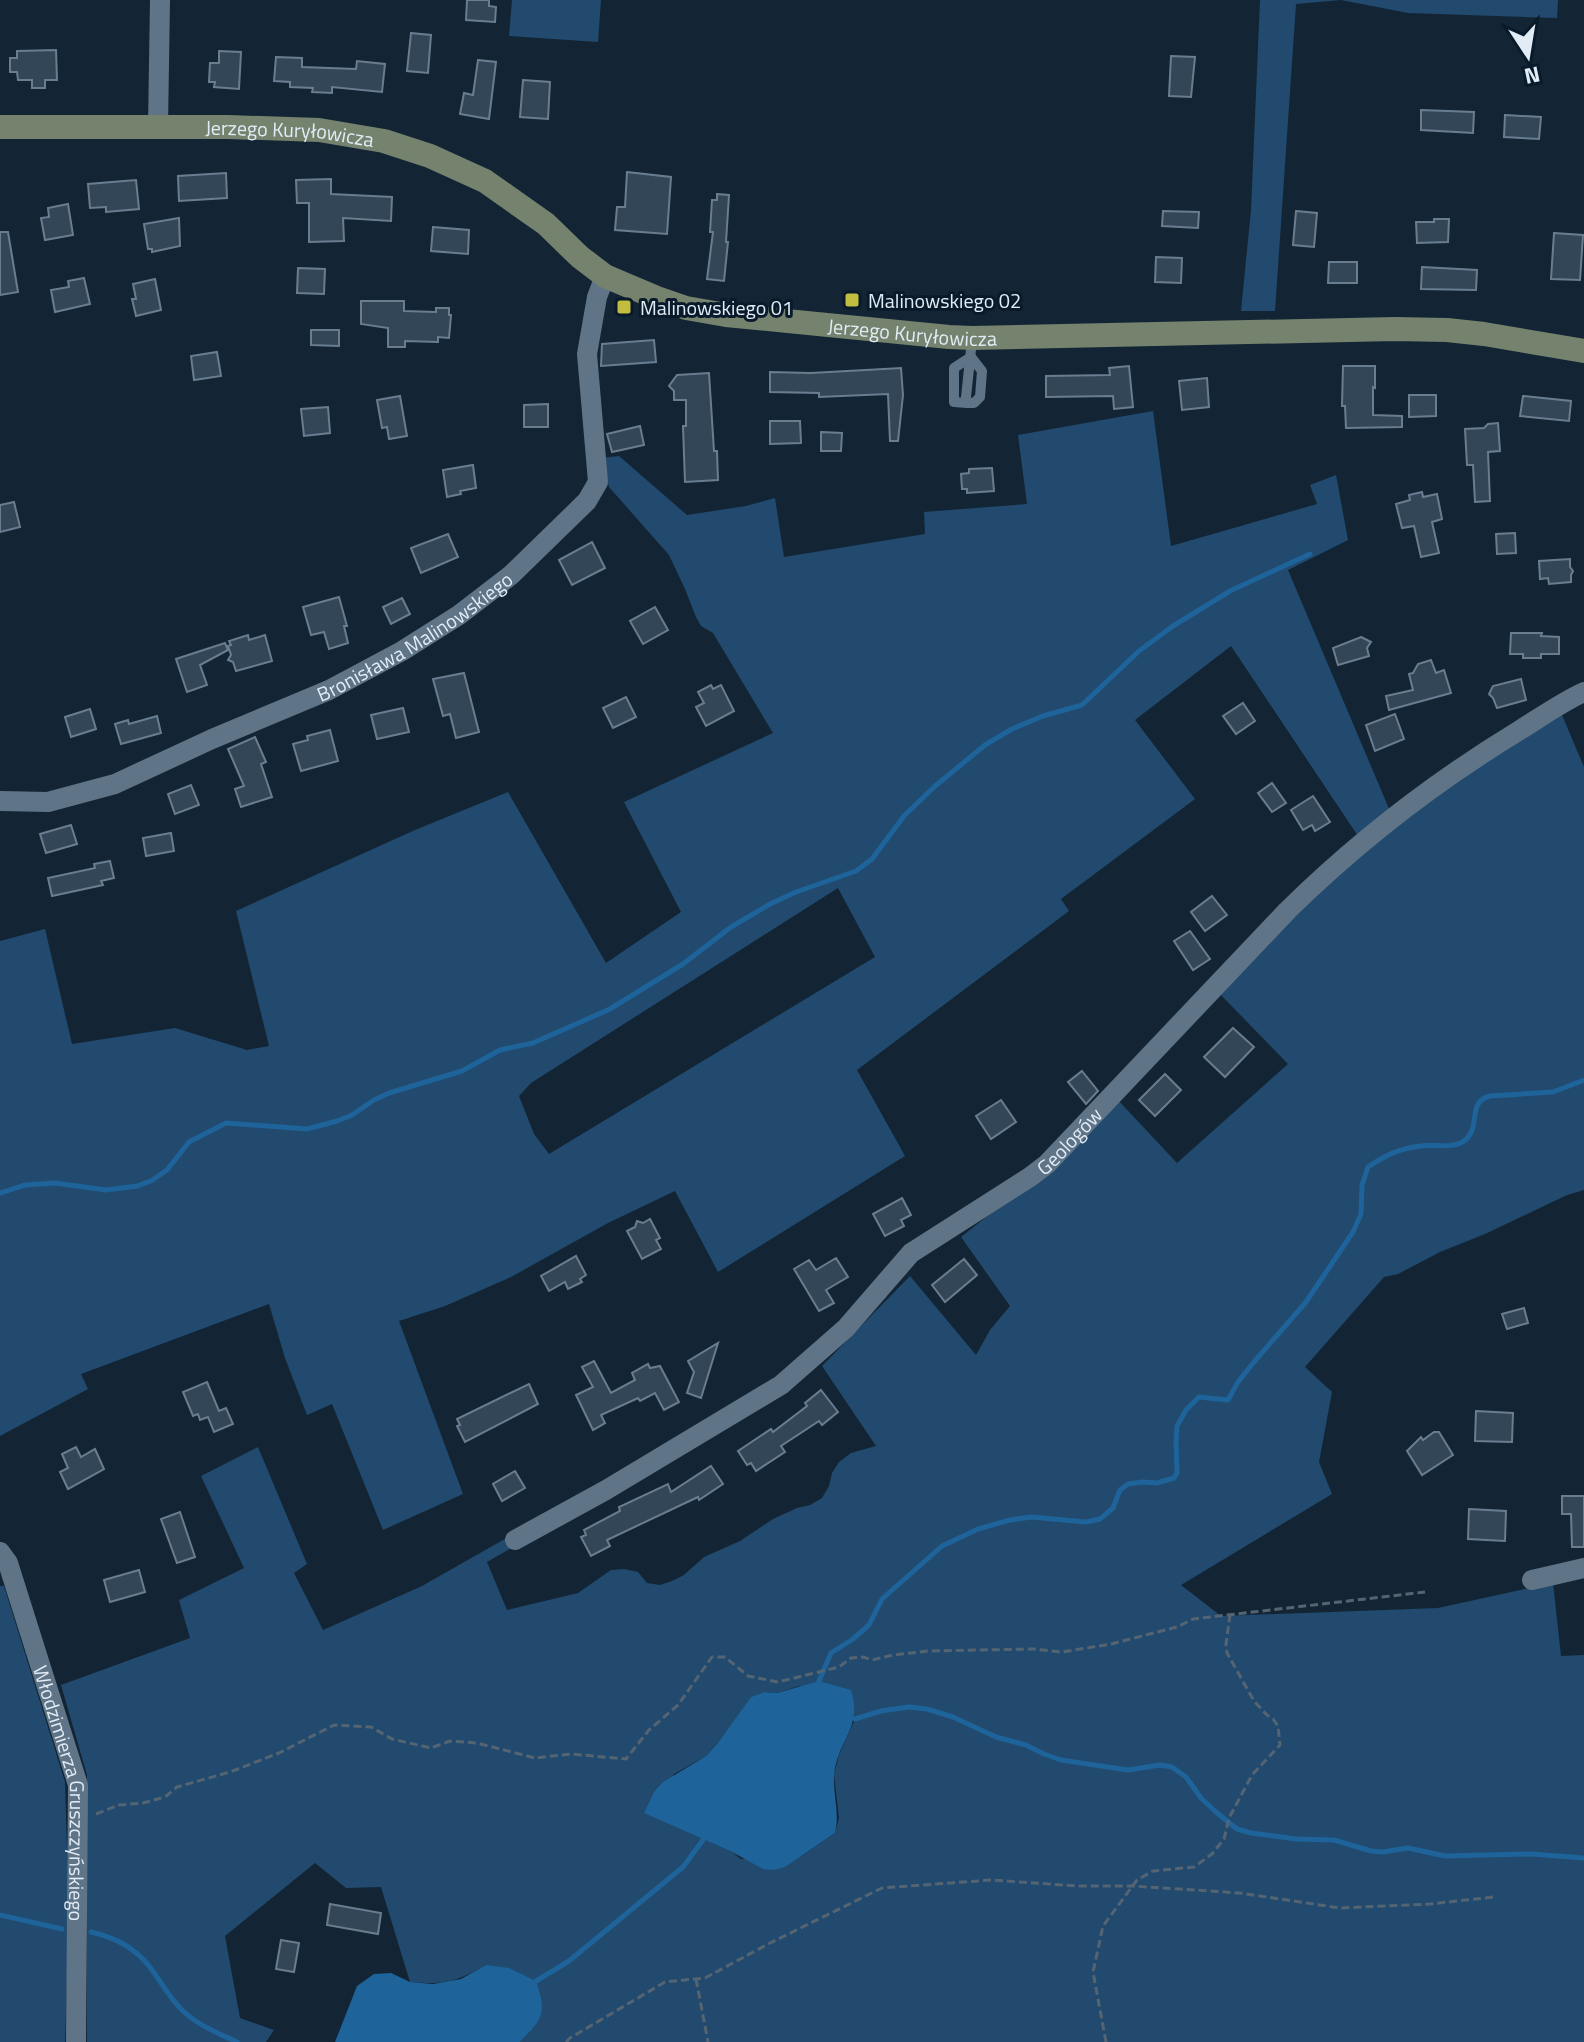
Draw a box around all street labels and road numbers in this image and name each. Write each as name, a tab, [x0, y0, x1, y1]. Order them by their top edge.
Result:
street label: Jerzego Kuryłowicza	[205, 112, 377, 155]
street label: Jerzego Kuryłowicza	[826, 310, 997, 354]
street label: Bronisława Malinowskiego	[312, 564, 519, 709]
street label: Geologów	[1029, 1100, 1109, 1183]
street label: Włodzimierza Gruszczyńskiego	[26, 1661, 94, 1921]

